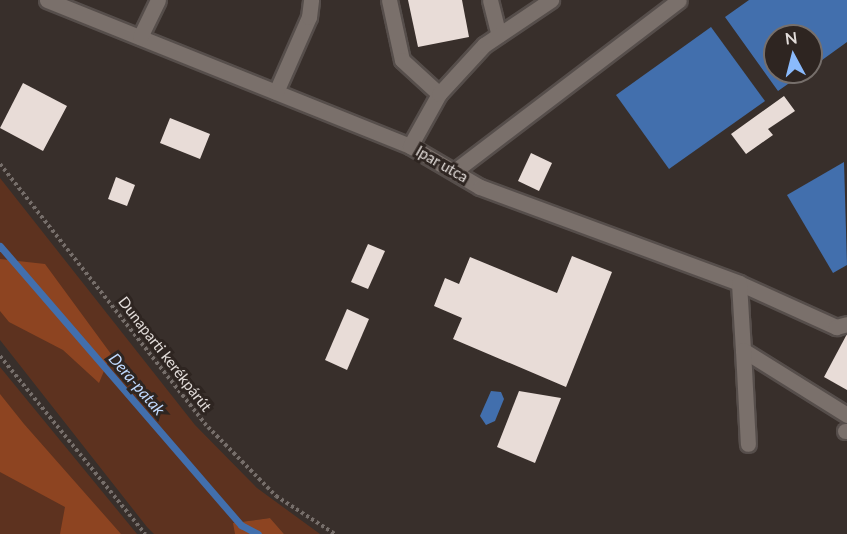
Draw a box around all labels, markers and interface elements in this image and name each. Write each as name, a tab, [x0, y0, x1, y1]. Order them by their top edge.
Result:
north arrow	[763, 24, 823, 84]
text: N	[784, 27, 798, 48]
street label: Ipar utca	[413, 142, 471, 186]
street label: Dunaparti kerékpárút	[115, 293, 215, 415]
water label: Dera-patak	[105, 349, 169, 419]

